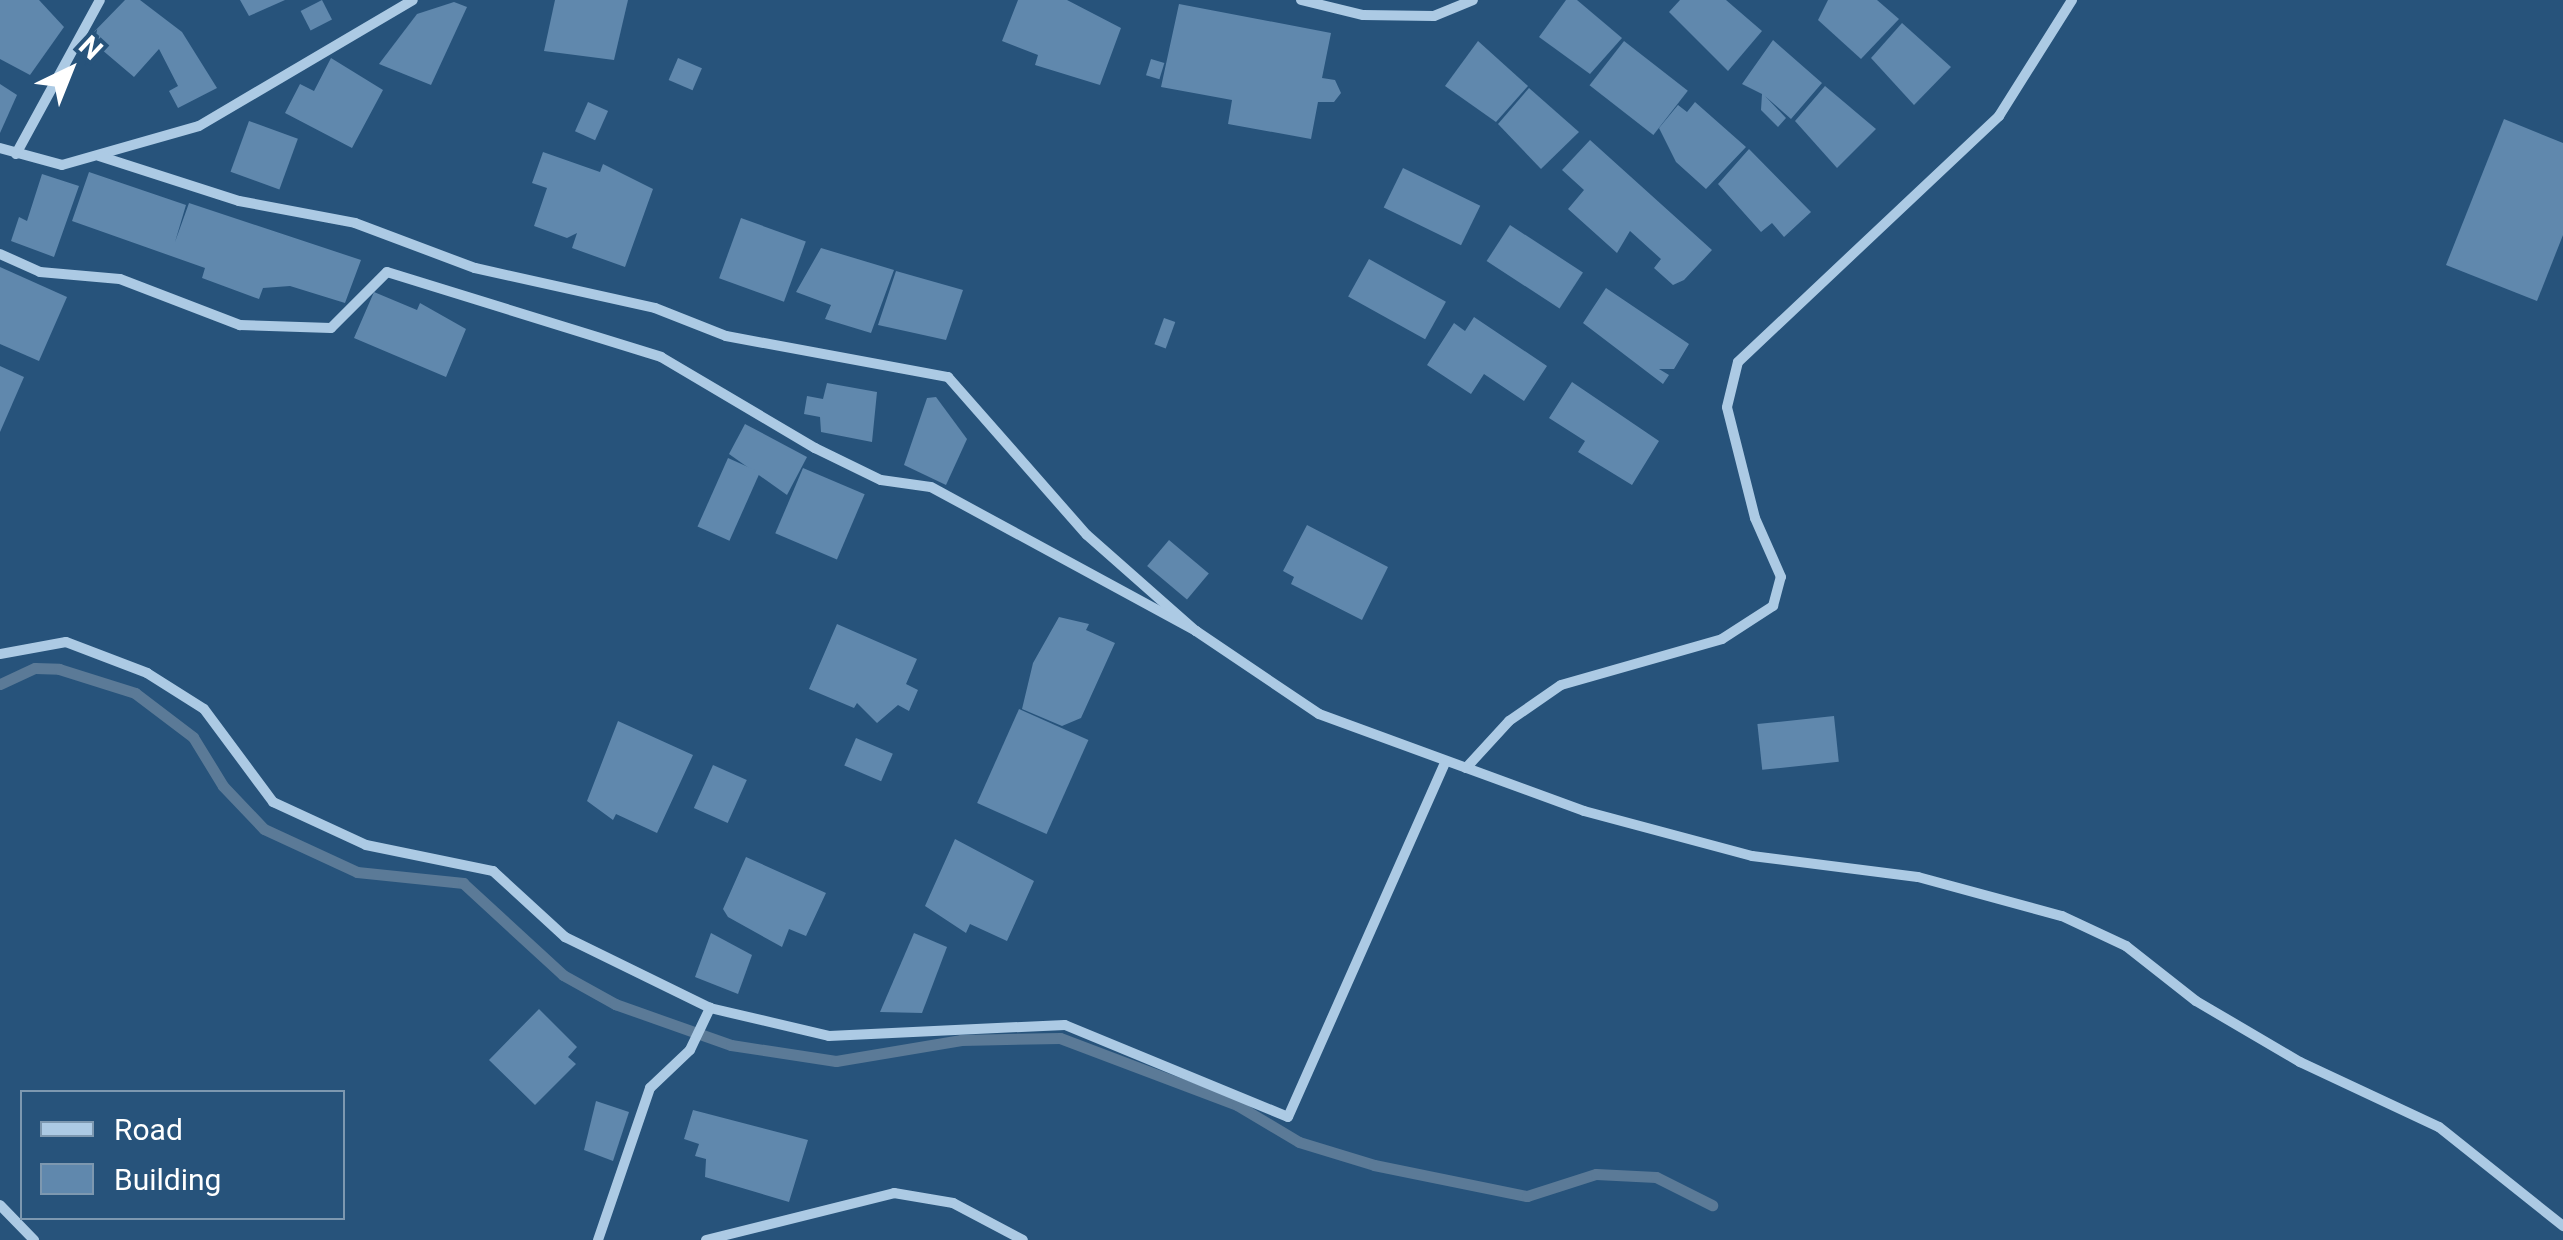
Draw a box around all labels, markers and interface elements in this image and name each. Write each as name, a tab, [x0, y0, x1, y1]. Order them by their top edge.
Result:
north arrow	[20, 20, 120, 120]
text: N	[72, 29, 109, 66]
legend	[20, 1090, 345, 1220]
text: Road	[114, 1112, 183, 1147]
text: Building	[114, 1162, 221, 1197]

